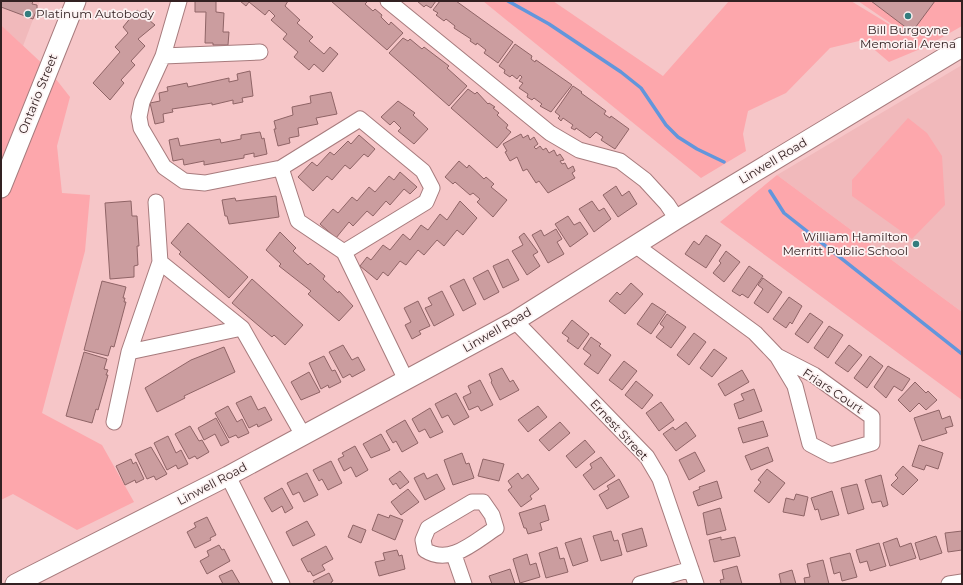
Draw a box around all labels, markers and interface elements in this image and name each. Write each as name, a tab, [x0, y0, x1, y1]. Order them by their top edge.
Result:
place label: Platinum Autobody	[36, 6, 155, 21]
marker: Platinum Autobody	[23, 9, 33, 19]
marker: Bill Burgoyne Memorial Arena	[903, 11, 913, 21]
place label: Bill Burgoyne Memorial Arena	[860, 22, 956, 51]
street label: Ontario Street	[15, 52, 60, 136]
street label: Linwell Road	[736, 134, 810, 187]
place label: William Hamilton Merritt Public School	[782, 229, 908, 258]
marker: William Hamilton Merritt Public School	[911, 239, 921, 249]
street label: Linwell Road	[460, 304, 534, 355]
street label: Friars Court	[800, 365, 867, 416]
street label: Ernest Street	[587, 396, 652, 463]
street label: Linwell Road	[174, 459, 249, 508]

